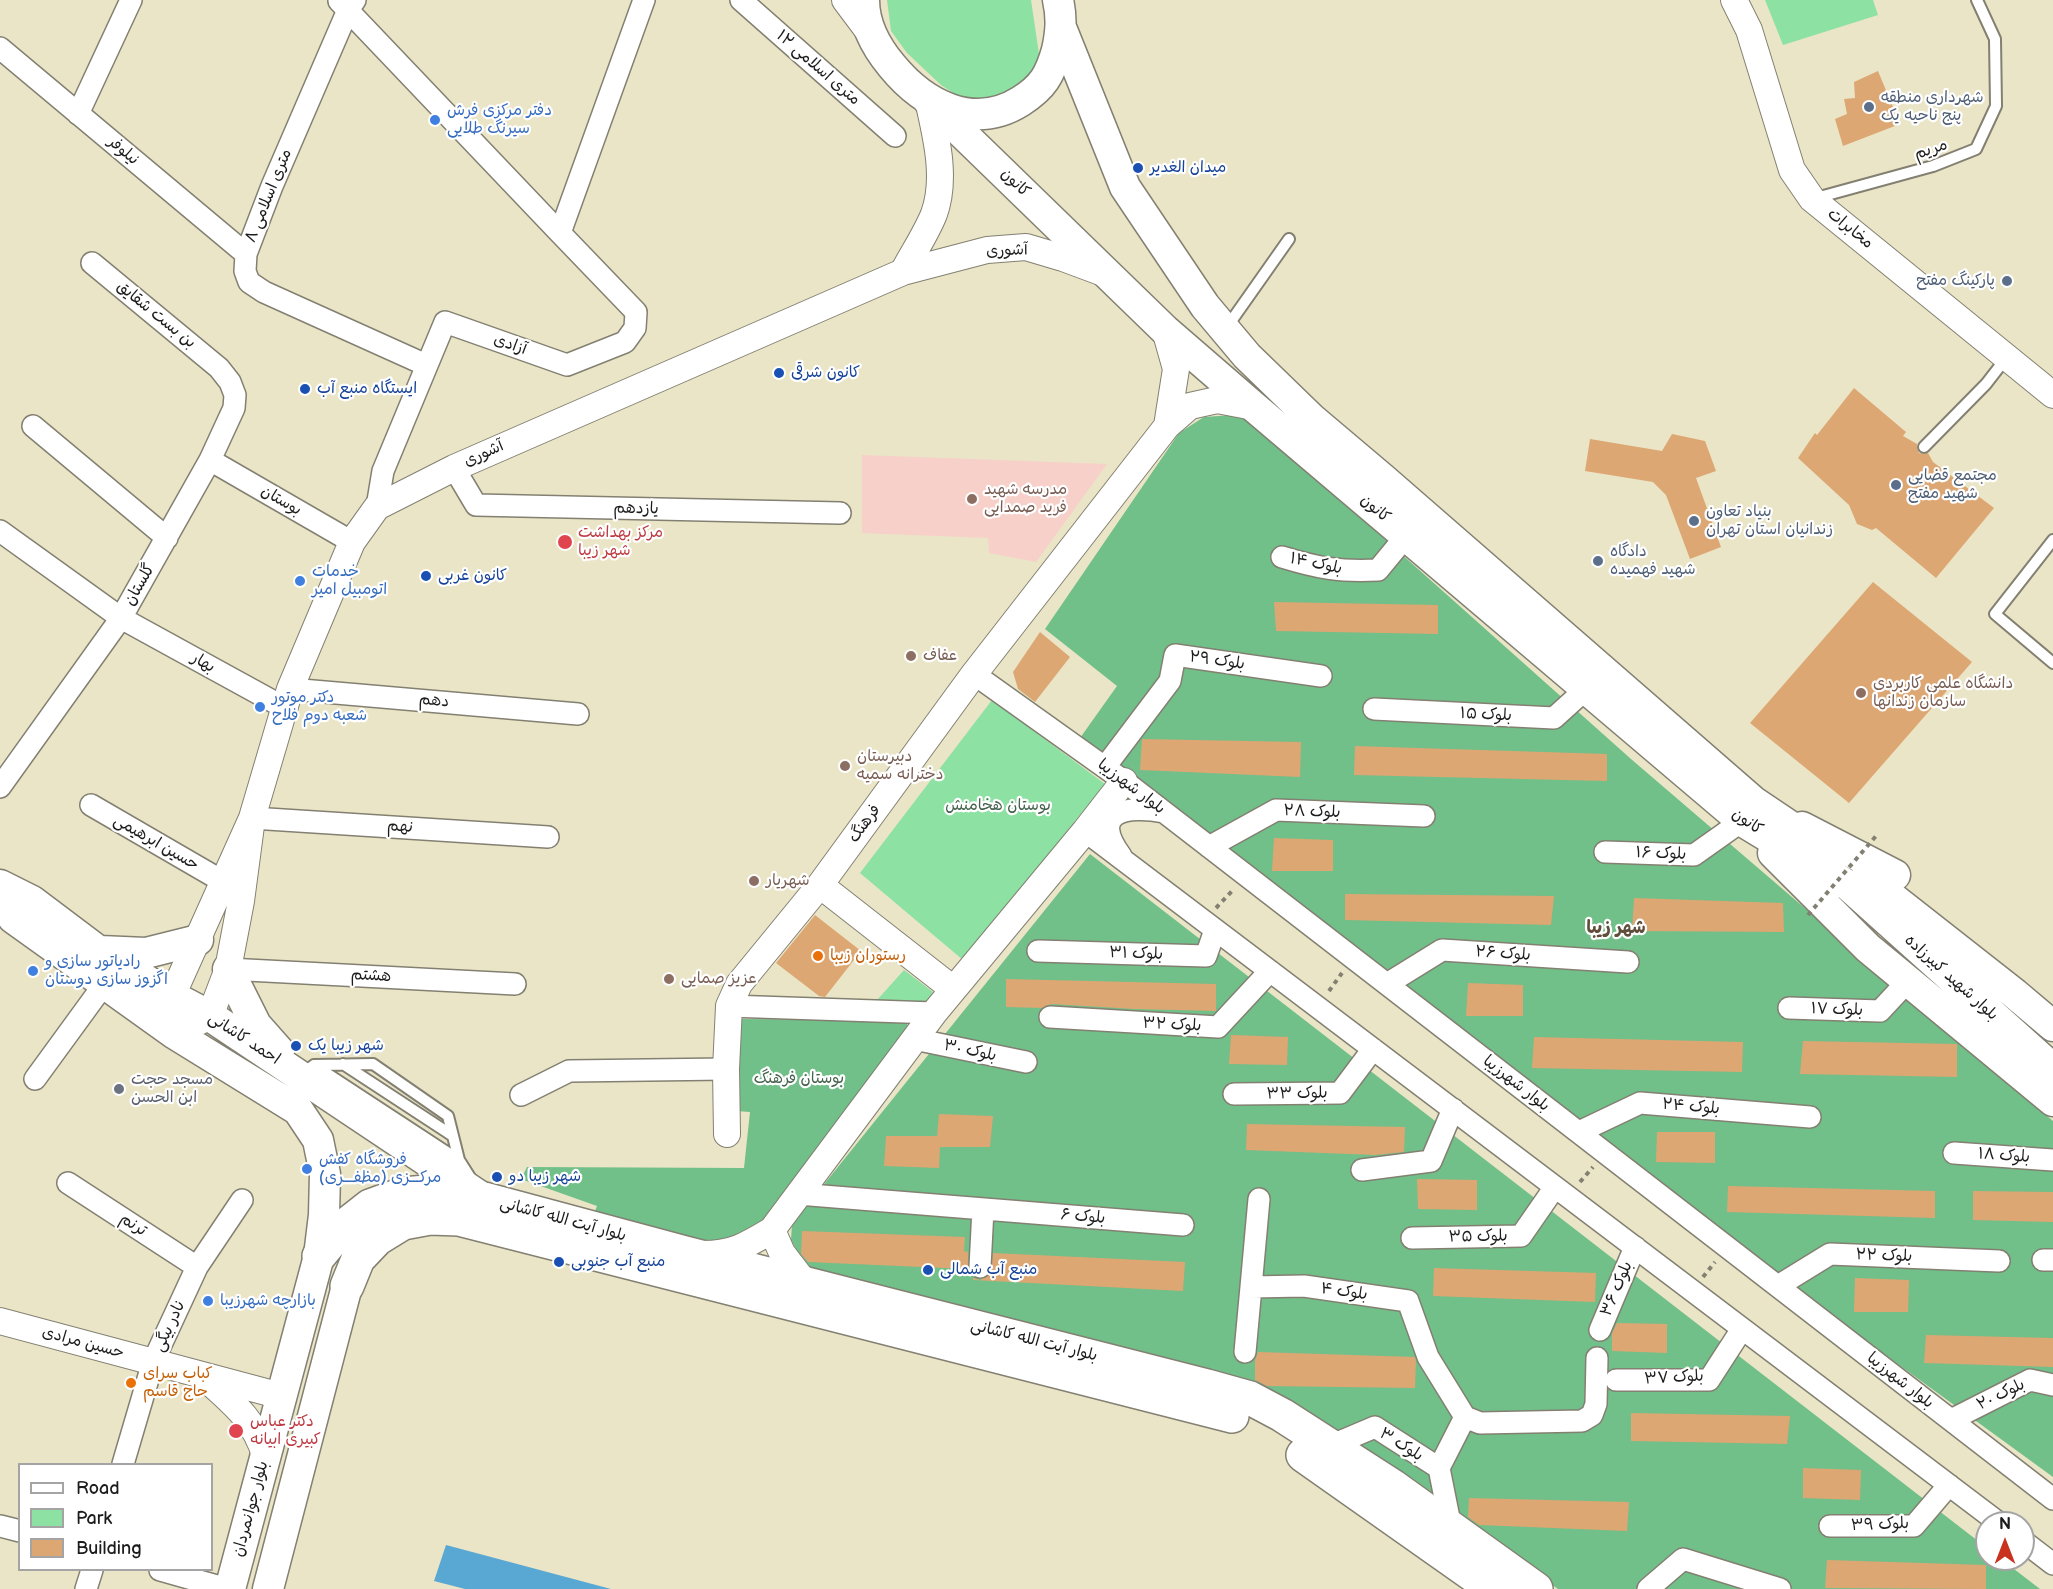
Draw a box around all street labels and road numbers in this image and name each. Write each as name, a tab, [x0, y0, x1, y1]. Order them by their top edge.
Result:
street label: ۱۲ متری اسلامی	[772, 26, 864, 110]
street label: نیلوفر	[104, 132, 142, 170]
street label: مریم	[1912, 135, 1950, 165]
street label: ۸ متری اسلامی	[241, 146, 297, 246]
street label: کانون	[996, 164, 1034, 202]
street label: مخابرات	[1823, 205, 1877, 253]
street label: آشوری	[986, 241, 1028, 261]
street label: بن بست شقایق	[113, 277, 199, 353]
street label: آزادی	[491, 330, 529, 360]
street label: آشوری	[461, 437, 507, 471]
street label: بوستان	[257, 482, 305, 520]
street label: کانون	[1356, 491, 1394, 527]
street label: یازدهم	[613, 499, 659, 519]
street label: بلوک ۱۴	[1288, 549, 1344, 579]
street label: گلستان	[120, 561, 160, 609]
street label: بلوک ۲۹	[1188, 648, 1246, 674]
street label: بهار	[188, 649, 218, 677]
street label: دهم	[418, 690, 450, 712]
street label: بلوک ۱۵	[1460, 704, 1512, 726]
street label: بلوار شهرزیبا	[1093, 755, 1169, 819]
street label: فرهنگ	[845, 801, 885, 847]
street label: بلوک ۲۸	[1283, 801, 1341, 823]
street label: کانون	[1728, 805, 1766, 839]
street label: حسین ابرهیمی	[110, 811, 202, 875]
street label: نهم	[386, 817, 414, 837]
street label: بلوک ۱۶	[1635, 844, 1687, 864]
street label: بلوار شهید کبیرزاده	[1900, 931, 2002, 1025]
street label: بلوک ۲۶	[1475, 942, 1531, 966]
street label: بلوک ۳۱	[1109, 943, 1163, 965]
street label: هشتم	[350, 965, 392, 987]
street label: بلوک ۱۷	[1811, 999, 1863, 1021]
street label: احمد کاشانی	[205, 1009, 283, 1069]
street label: بلوک ۳۲	[1142, 1014, 1202, 1036]
street label: بلوک ۳۰	[942, 1036, 998, 1066]
street label: بلوار شهرزیبا	[1479, 1052, 1553, 1116]
street label: بلوک ۳۳	[1266, 1084, 1328, 1104]
street label: بلوک ۲۴	[1661, 1095, 1721, 1119]
street label: بلوک ۱۸	[1977, 1145, 2031, 1167]
street label: بلوار آیت الله کاشانی	[498, 1194, 628, 1246]
street label: بلوک ۶	[1060, 1205, 1106, 1229]
street label: ترنم	[116, 1209, 150, 1241]
street label: بلوک ۳۵	[1448, 1227, 1508, 1247]
street label: بلوک ۲۲	[1855, 1245, 1913, 1267]
street label: بلوک ۳۶	[1597, 1259, 1637, 1319]
street label: بلوک ۴	[1319, 1279, 1369, 1305]
street label: نادر بیگی	[150, 1297, 190, 1355]
street label: بلوار آیت الله کاشانی	[969, 1316, 1099, 1366]
street label: حسین مرادی	[40, 1323, 126, 1363]
street label: بلوار شهرزیبا	[1863, 1349, 1937, 1413]
street label: بلوک ۳۷	[1644, 1367, 1704, 1389]
street label: بلوک ۲۰	[1974, 1375, 2028, 1415]
street label: بلوک ۳	[1375, 1424, 1427, 1466]
street label: بلوار جوانمردان	[229, 1459, 273, 1559]
street label: بلوک ۳۹	[1851, 1514, 1909, 1536]

